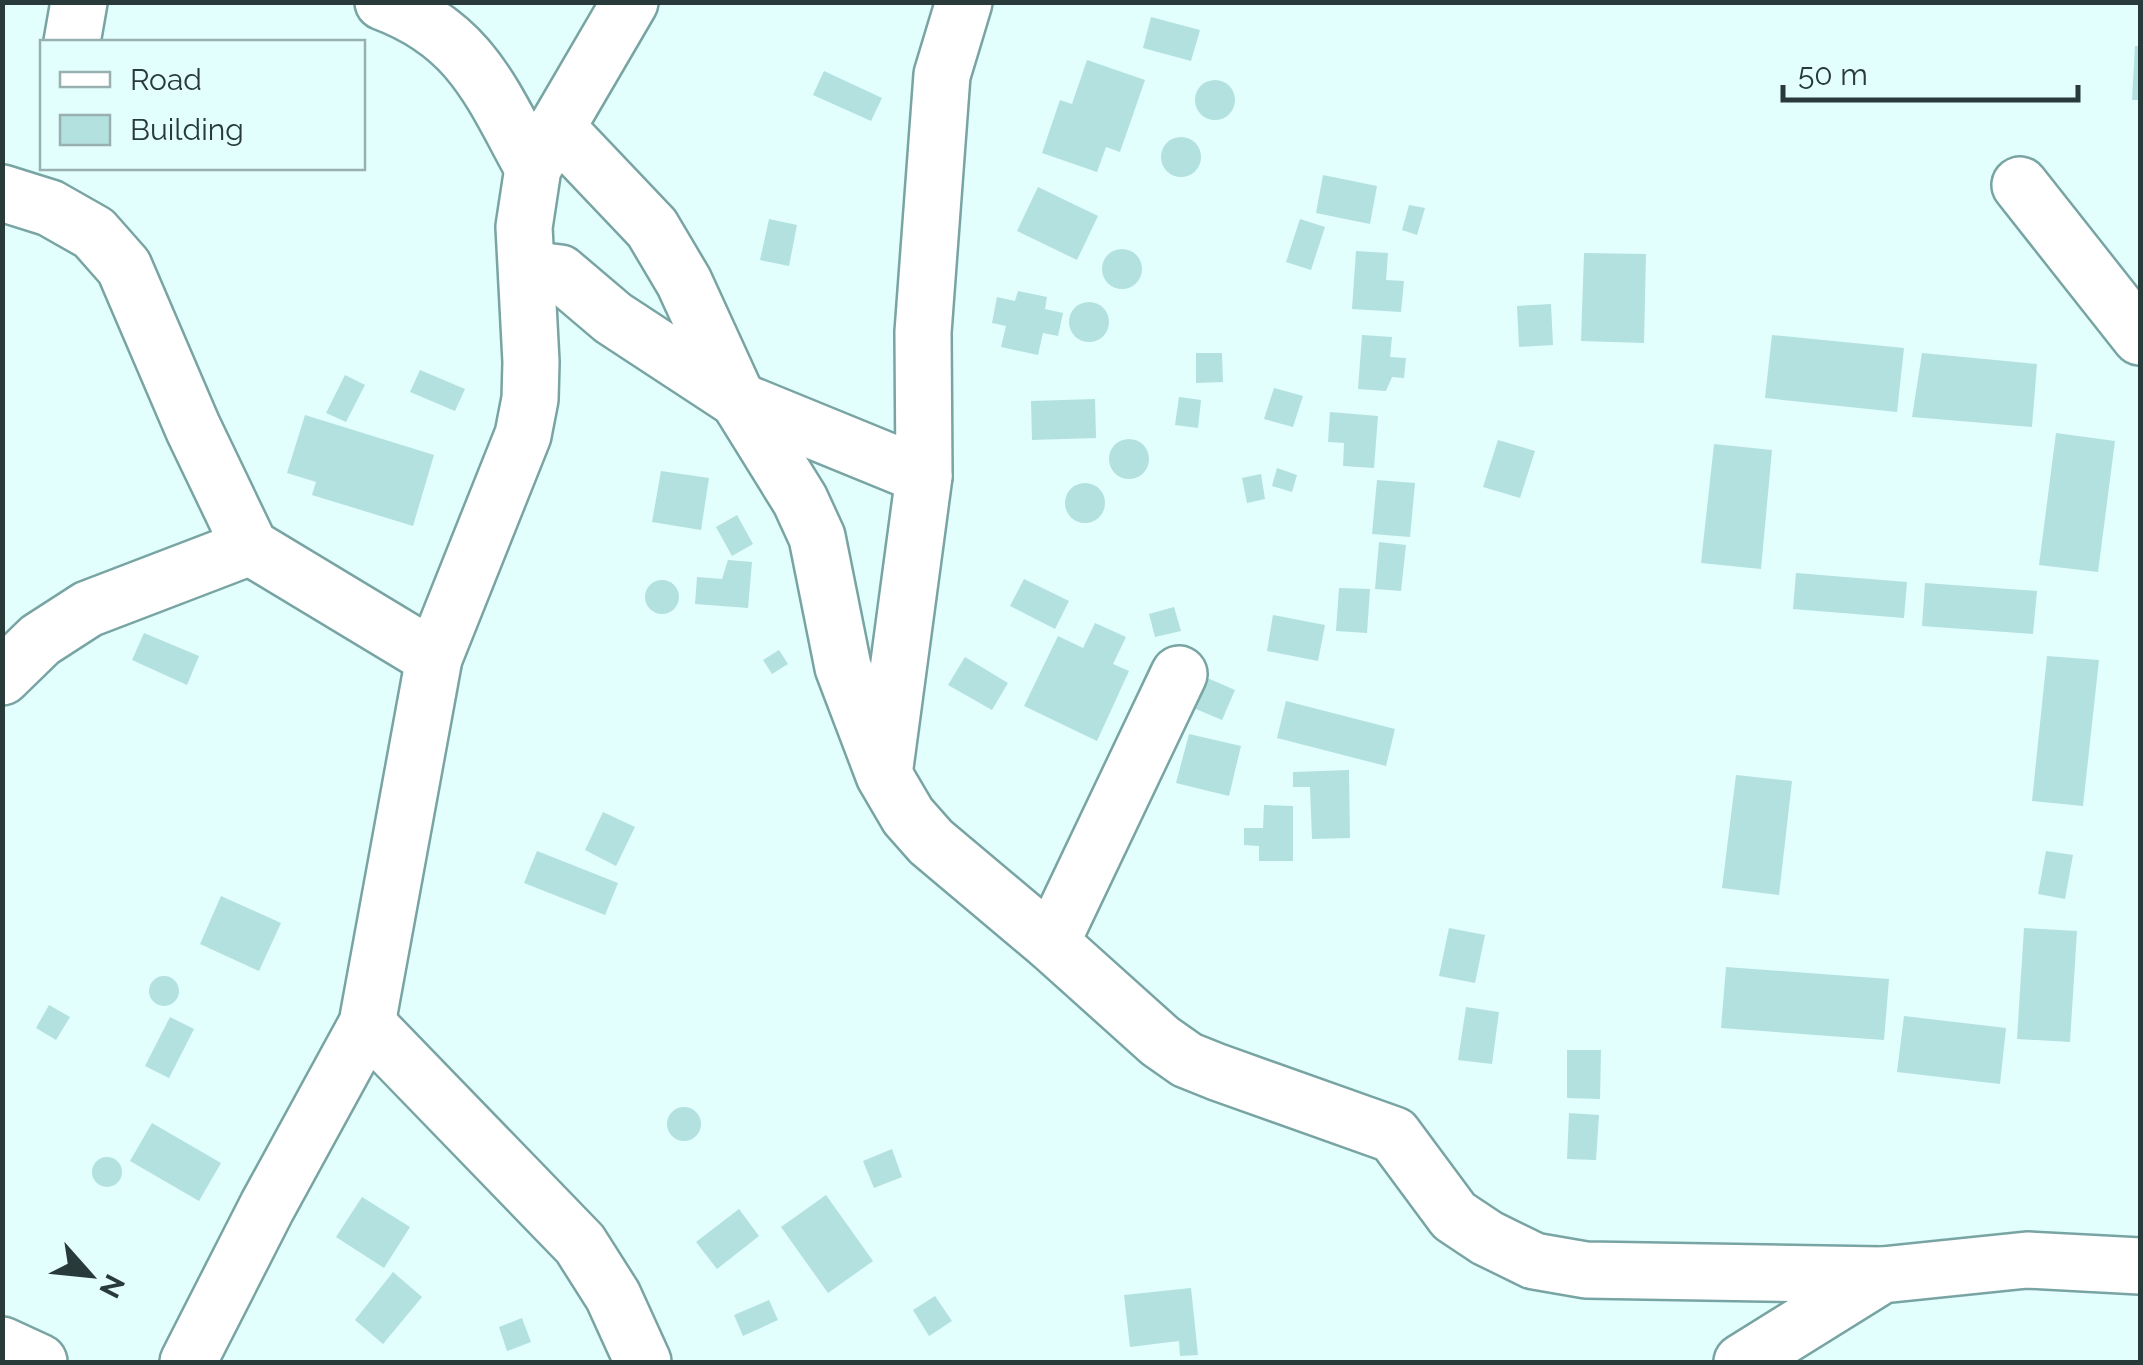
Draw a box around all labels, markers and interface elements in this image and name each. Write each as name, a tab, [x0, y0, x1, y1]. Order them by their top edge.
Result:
legend	[40, 40, 365, 170]
scale bar	[1783, 40, 2078, 102]
text: 50 m	[1798, 57, 1868, 92]
text: Road	[130, 62, 202, 97]
text: Building	[130, 112, 244, 147]
north arrow	[40, 1225, 140, 1325]
text: N	[92, 1269, 131, 1303]

